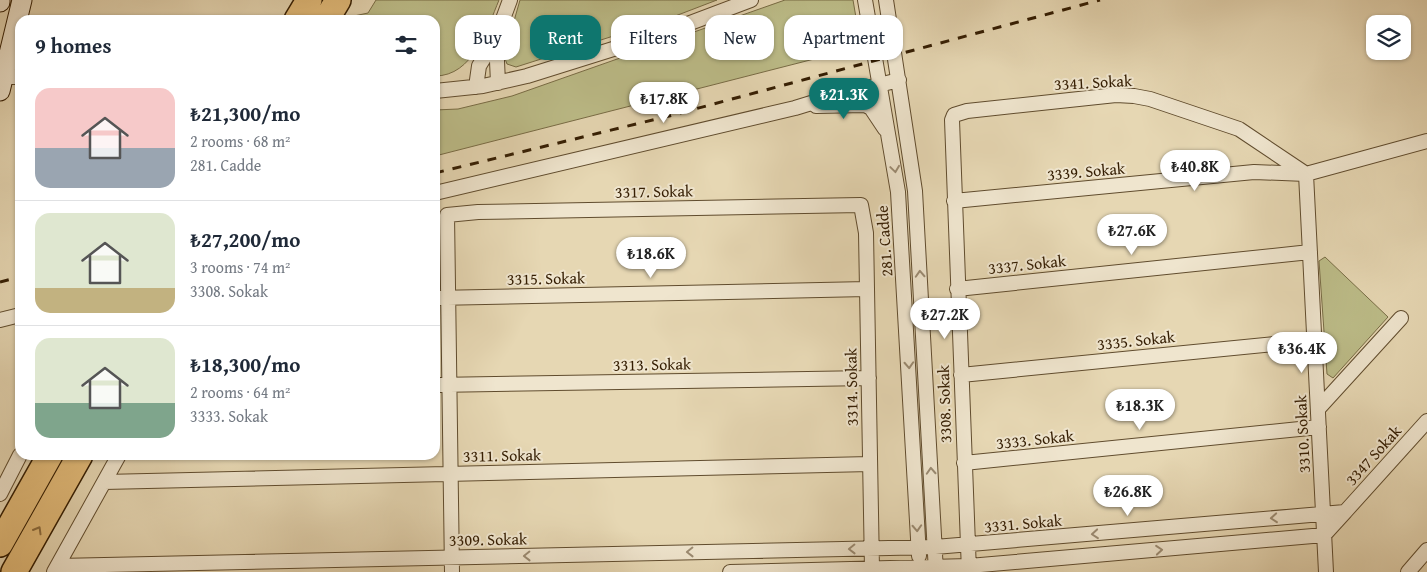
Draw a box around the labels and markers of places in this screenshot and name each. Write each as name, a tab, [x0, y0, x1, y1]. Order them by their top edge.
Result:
pin: ₺21.3K	[803, 78, 885, 120]
pin: ₺17.8K	[623, 82, 705, 124]
pin: ₺40.8K	[1154, 150, 1236, 192]
pin: ₺27.6K	[1091, 214, 1173, 256]
pin: ₺18.6K	[610, 236, 692, 279]
pin: ₺27.2K	[904, 298, 986, 340]
pin: ₺36.4K	[1261, 332, 1343, 374]
pin: ₺18.3K	[1099, 388, 1181, 431]
pin: ₺26.8K	[1087, 474, 1169, 517]

